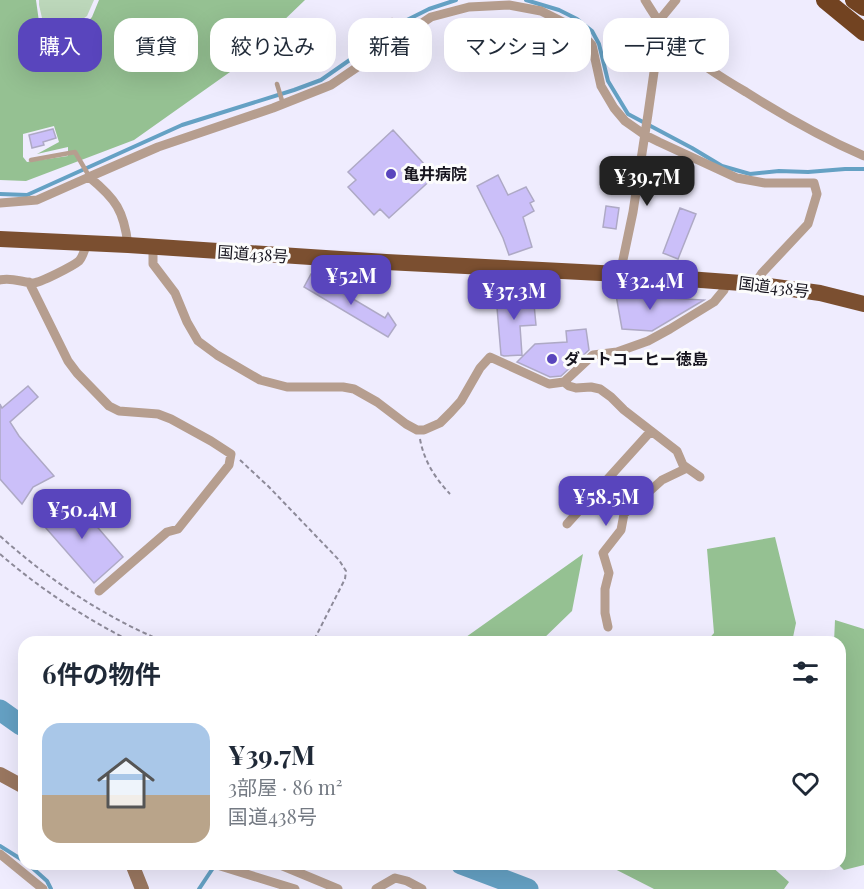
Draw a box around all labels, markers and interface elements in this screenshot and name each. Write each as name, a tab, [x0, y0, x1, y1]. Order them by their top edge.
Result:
chip: 購入	[18, 18, 102, 72]
chip: 賃貸	[114, 18, 198, 72]
chip: 絞り込み	[210, 18, 336, 72]
chip: 新着	[348, 18, 432, 72]
chip: マンション	[444, 18, 591, 72]
chip: 一戸建て	[603, 18, 729, 72]
pin: ¥39.7M	[598, 156, 696, 207]
text: ¥39.7M	[613, 162, 681, 189]
place label: 亀井病院	[403, 163, 467, 184]
marker: 亀井病院	[384, 167, 398, 181]
street label: 国道438号	[217, 241, 289, 266]
pin: ¥52M	[315, 255, 387, 306]
pin: ¥32.4M	[601, 260, 699, 311]
text: ¥52M	[325, 261, 377, 288]
text: ¥32.4M	[616, 266, 684, 293]
pin: ¥37.3M	[465, 270, 563, 321]
street label: 国道438号	[737, 272, 811, 301]
text: ¥37.3M	[482, 276, 546, 303]
place label: ダートコーヒー徳島	[564, 348, 708, 369]
marker: ダートコーヒー徳島	[545, 352, 559, 366]
pin: ¥58.5M	[557, 476, 655, 527]
text: ¥58.5M	[573, 482, 639, 509]
pin: ¥50.4M	[33, 489, 131, 540]
text: ¥50.4M	[47, 495, 117, 522]
text: 6件の物件	[42, 656, 161, 691]
icon: filters	[789, 656, 822, 689]
text: ¥39.7M	[228, 737, 315, 772]
icon: home	[90, 747, 162, 819]
icon: heart	[789, 767, 822, 800]
text: 3部屋 · 86 m²	[228, 773, 343, 800]
text: 国道438号	[228, 802, 317, 829]

